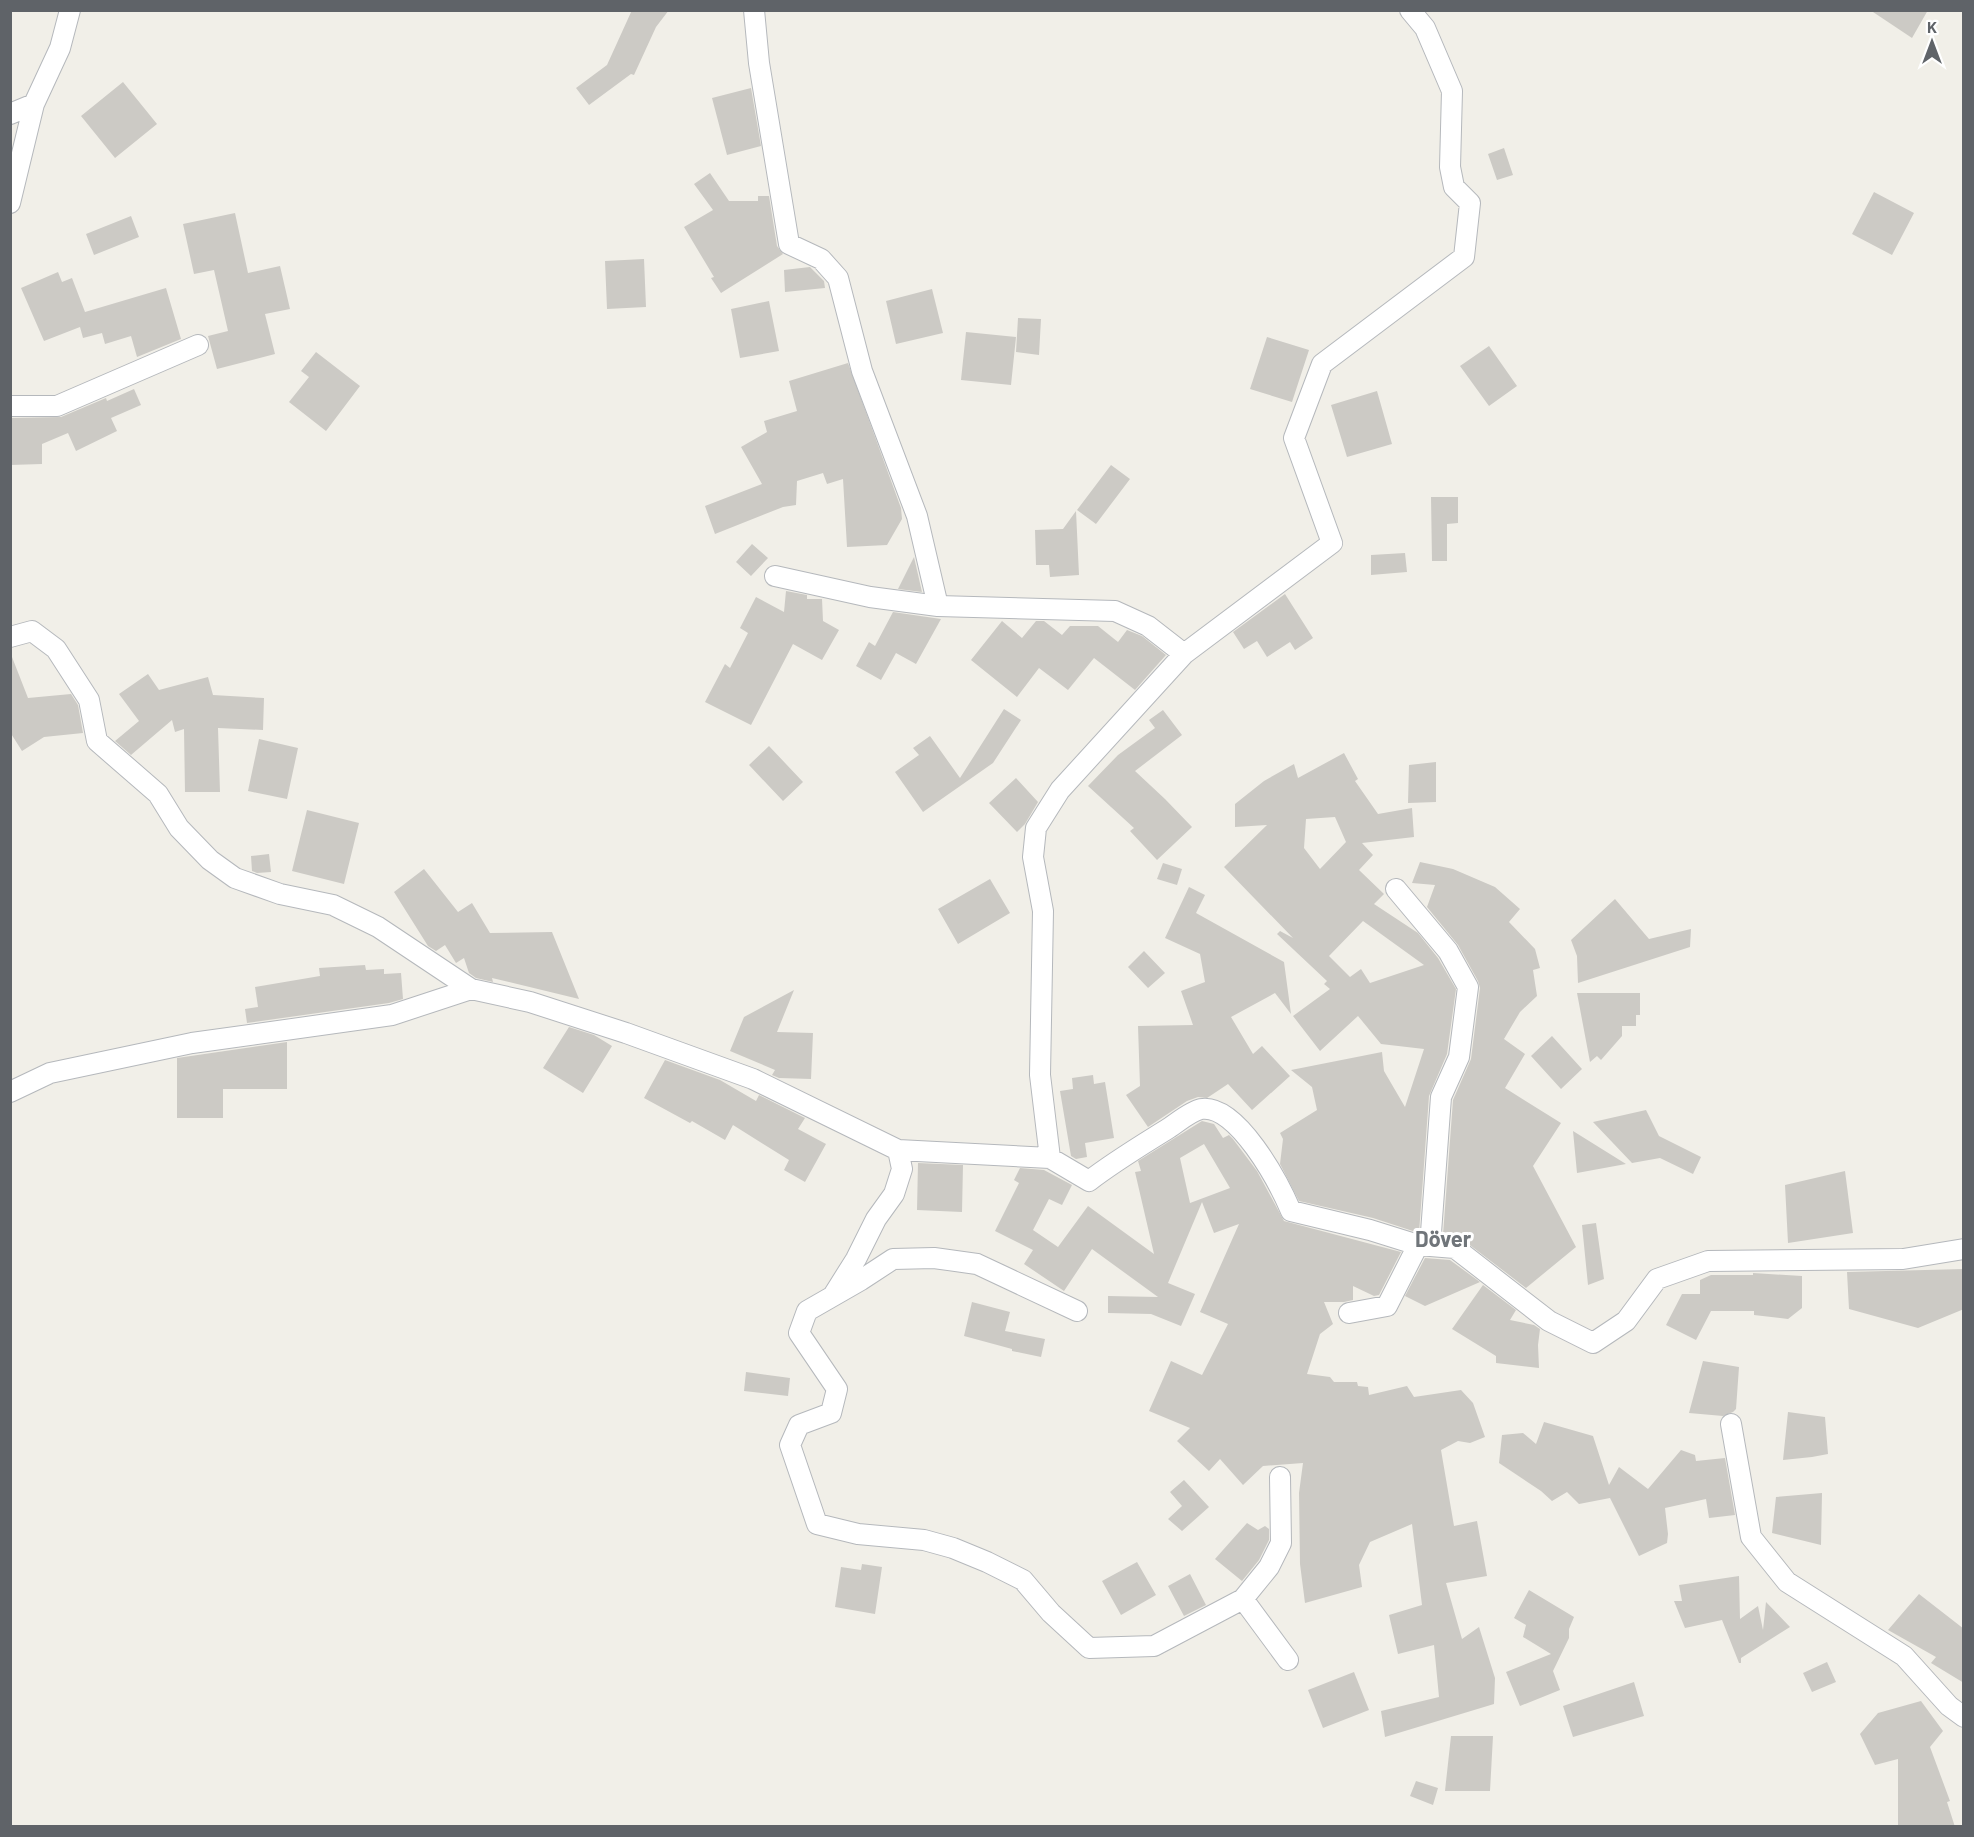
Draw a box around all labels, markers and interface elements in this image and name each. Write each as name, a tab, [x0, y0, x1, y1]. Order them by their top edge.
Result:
north arrow	[1902, 12, 1962, 72]
text: K	[1927, 17, 1937, 36]
district label: Döver	[1415, 1225, 1472, 1251]

